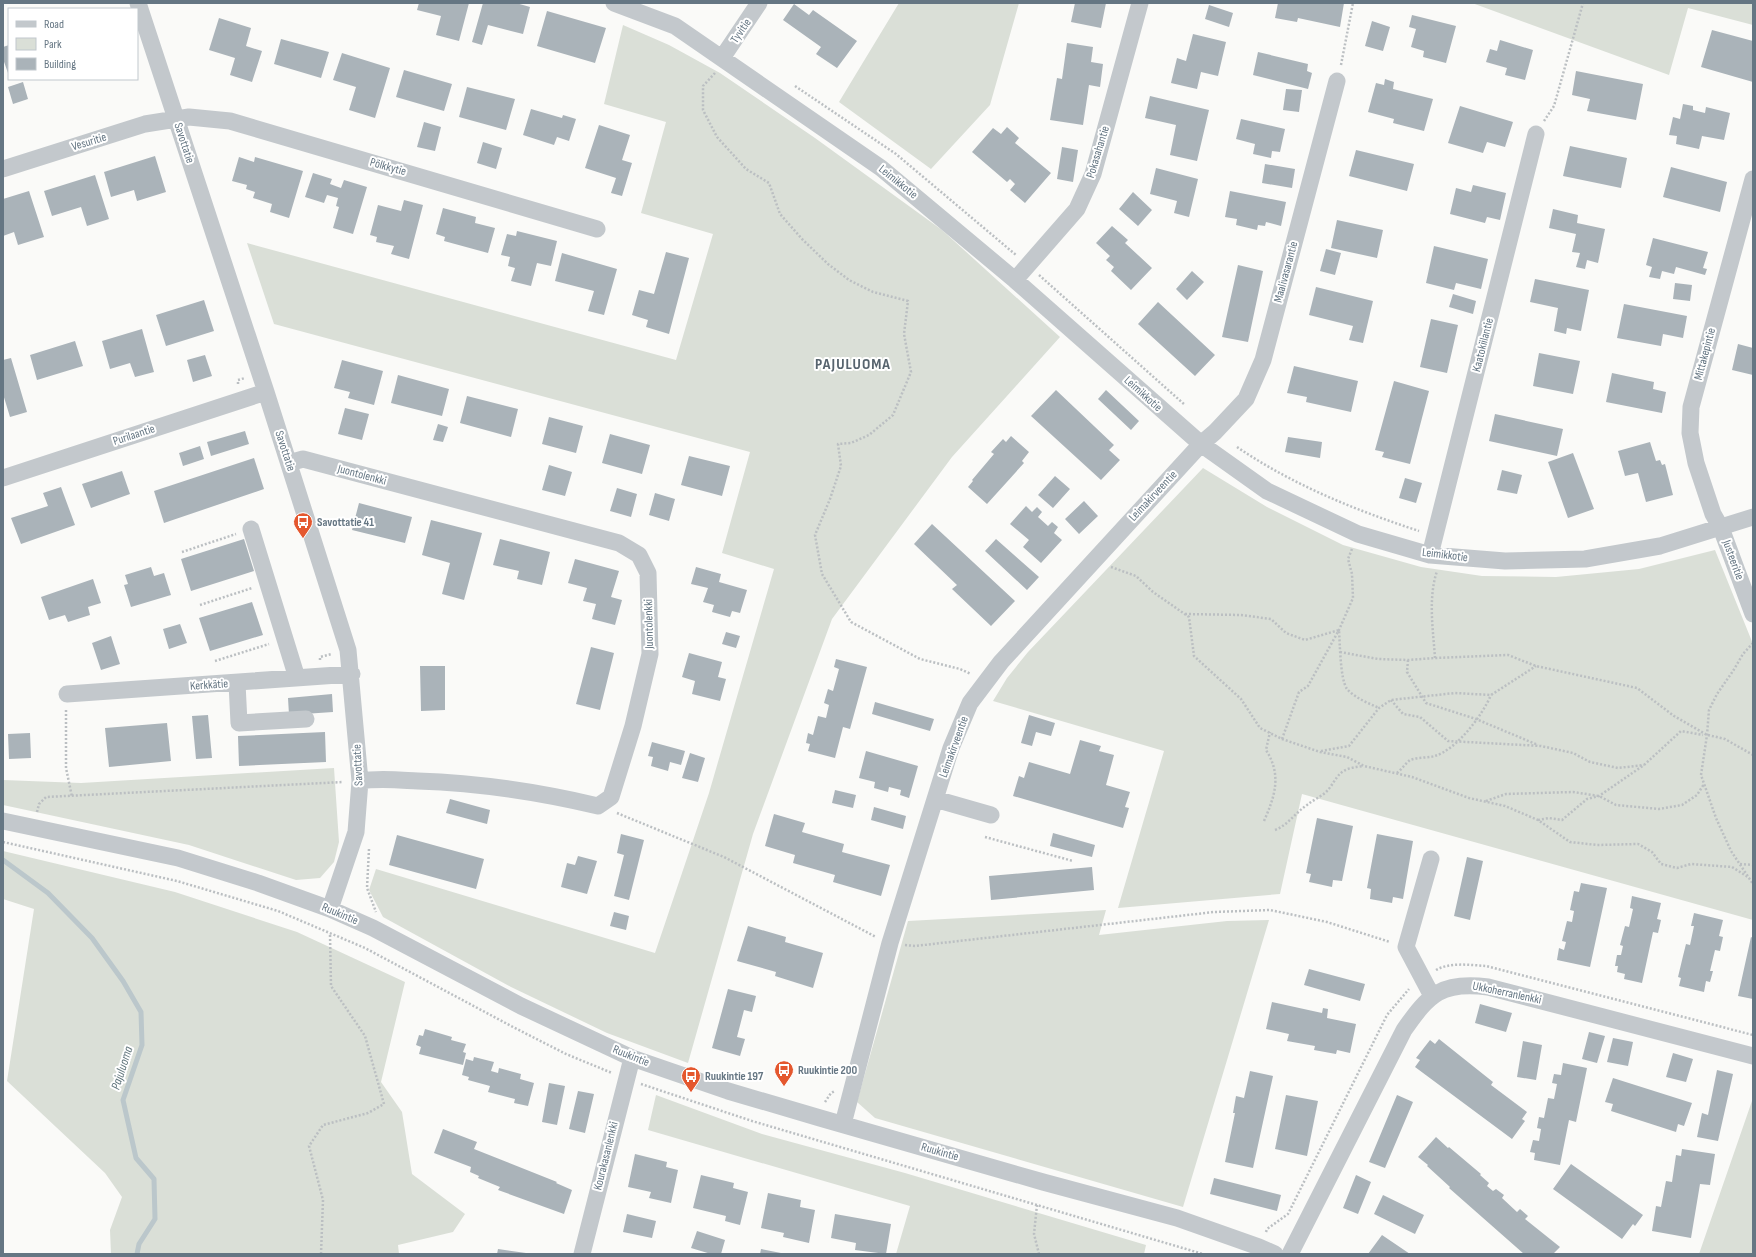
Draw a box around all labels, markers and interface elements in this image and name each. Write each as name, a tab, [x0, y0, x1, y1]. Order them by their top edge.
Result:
legend	[8, 8, 138, 80]
street label: Tyvitie	[727, 16, 755, 46]
text: Road	[44, 17, 64, 32]
text: Park	[44, 37, 62, 52]
text: Building	[44, 57, 76, 72]
street label: Savottatie	[170, 121, 198, 165]
street label: Pokasahantie	[1083, 124, 1113, 180]
street label: Vesuritie	[70, 130, 108, 154]
street label: Pölkkytie	[368, 155, 408, 179]
street label: Leimikkotie	[875, 162, 921, 202]
street label: Maalivasarantie	[1271, 240, 1301, 304]
street label: Kaatokiilantie	[1469, 316, 1497, 373]
street label: Mittakepintie	[1691, 326, 1719, 382]
district label: PAJULUOMA	[815, 355, 891, 374]
street label: Leimikkotie	[1121, 373, 1165, 415]
street label: Purilaantie	[111, 421, 157, 449]
street label: Savottatie	[271, 429, 299, 473]
street label: Juontolenkki	[335, 461, 388, 489]
street label: Leimakirveentie	[1126, 467, 1180, 525]
bus stop icon: Savottatie 41	[292, 511, 314, 539]
place label: Savottatie 41	[317, 515, 374, 530]
street label: Justeeritie	[1719, 537, 1747, 582]
street label: Leimikkotie	[1421, 545, 1469, 565]
street label: Juontolenkki	[641, 599, 657, 650]
street label: Kerkkätie	[190, 676, 229, 694]
street label: Leimakirveentie	[936, 714, 972, 780]
street label: Savottatie	[349, 744, 367, 786]
street label: Ruukintie	[319, 900, 361, 928]
street label: Ukkoherranlenkki	[1471, 978, 1543, 1008]
street label: Ruukintie	[610, 1042, 652, 1070]
water label: Pajuluoma	[107, 1044, 137, 1092]
bus stop icon: Ruukintie 200	[773, 1059, 795, 1087]
place label: Ruukintie 200	[798, 1063, 858, 1078]
bus stop icon: Ruukintie 197	[680, 1065, 702, 1093]
place label: Ruukintie 197	[705, 1069, 764, 1084]
street label: Kourakasanlenkki	[590, 1120, 622, 1192]
street label: Ruukintie	[920, 1140, 961, 1165]

